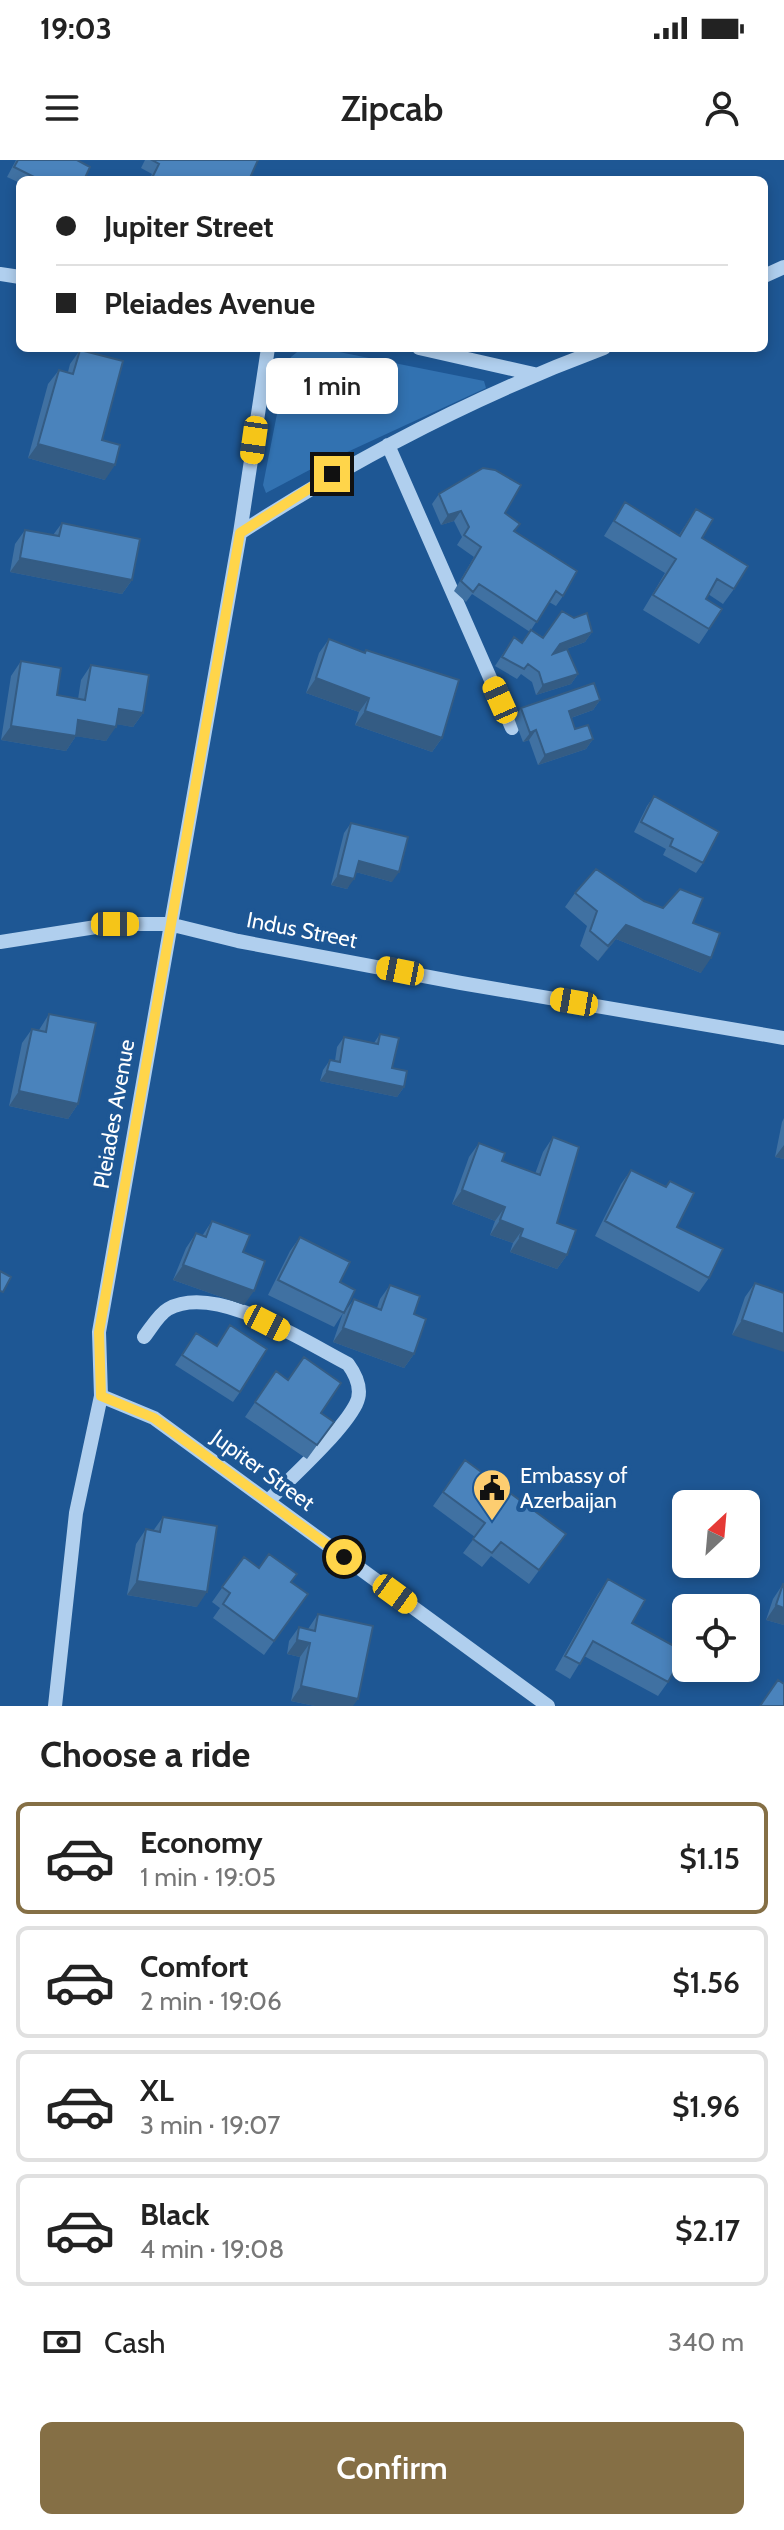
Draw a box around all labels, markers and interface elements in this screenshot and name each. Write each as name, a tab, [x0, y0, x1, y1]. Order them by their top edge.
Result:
text: 19:03	[40, 10, 112, 47]
icon: menu	[40, 86, 84, 130]
text: Zipcab	[341, 86, 443, 130]
icon: person	[700, 86, 744, 130]
text: Jupiter Street	[104, 208, 274, 245]
text: Pleiades Avenue	[104, 285, 315, 322]
callout: 1 min	[266, 358, 398, 414]
text: 1 min	[303, 370, 361, 402]
car	[239, 415, 269, 465]
route end	[314, 456, 350, 492]
car	[479, 673, 521, 727]
street label: Indus Street	[244, 906, 360, 954]
car	[91, 912, 139, 936]
car	[374, 955, 426, 987]
car	[548, 986, 600, 1018]
street label: Pleiades Avenue	[88, 1037, 140, 1191]
car	[240, 1301, 294, 1345]
street label: Jupiter Street	[205, 1423, 320, 1517]
place label: Embassy of Azerbaijan	[520, 1462, 628, 1514]
public building icon: Embassy of Azerbaijan	[471, 1467, 513, 1522]
north arrow	[672, 1490, 760, 1578]
map controls	[672, 1490, 760, 1682]
route start	[326, 1539, 362, 1575]
car	[369, 1570, 421, 1618]
button: locate	[672, 1594, 760, 1682]
text: Choose a ride	[40, 1732, 250, 1776]
icon: car	[44, 1822, 116, 1894]
text: Economy	[140, 1824, 263, 1861]
text: $1.15	[679, 1840, 740, 1877]
text: 1 min · 19:05	[140, 1861, 276, 1893]
icon: car	[44, 1946, 116, 2018]
text: Comfort	[140, 1948, 248, 1985]
text: $1.56	[672, 1964, 740, 2001]
text: 2 min · 19:06	[140, 1985, 282, 2017]
icon: car	[44, 2070, 116, 2142]
text: XL	[140, 2072, 174, 2109]
text: $1.96	[672, 2088, 740, 2125]
text: 3 min · 19:07	[140, 2109, 280, 2141]
icon: car	[44, 2194, 116, 2266]
text: Black	[140, 2196, 210, 2233]
text: $2.17	[675, 2212, 740, 2249]
text: 4 min · 19:08	[140, 2233, 284, 2265]
icon: cash	[40, 2320, 84, 2364]
text: Cash	[104, 2324, 166, 2361]
text: 340 m	[668, 2326, 744, 2358]
button: Confirm	[40, 2422, 744, 2514]

